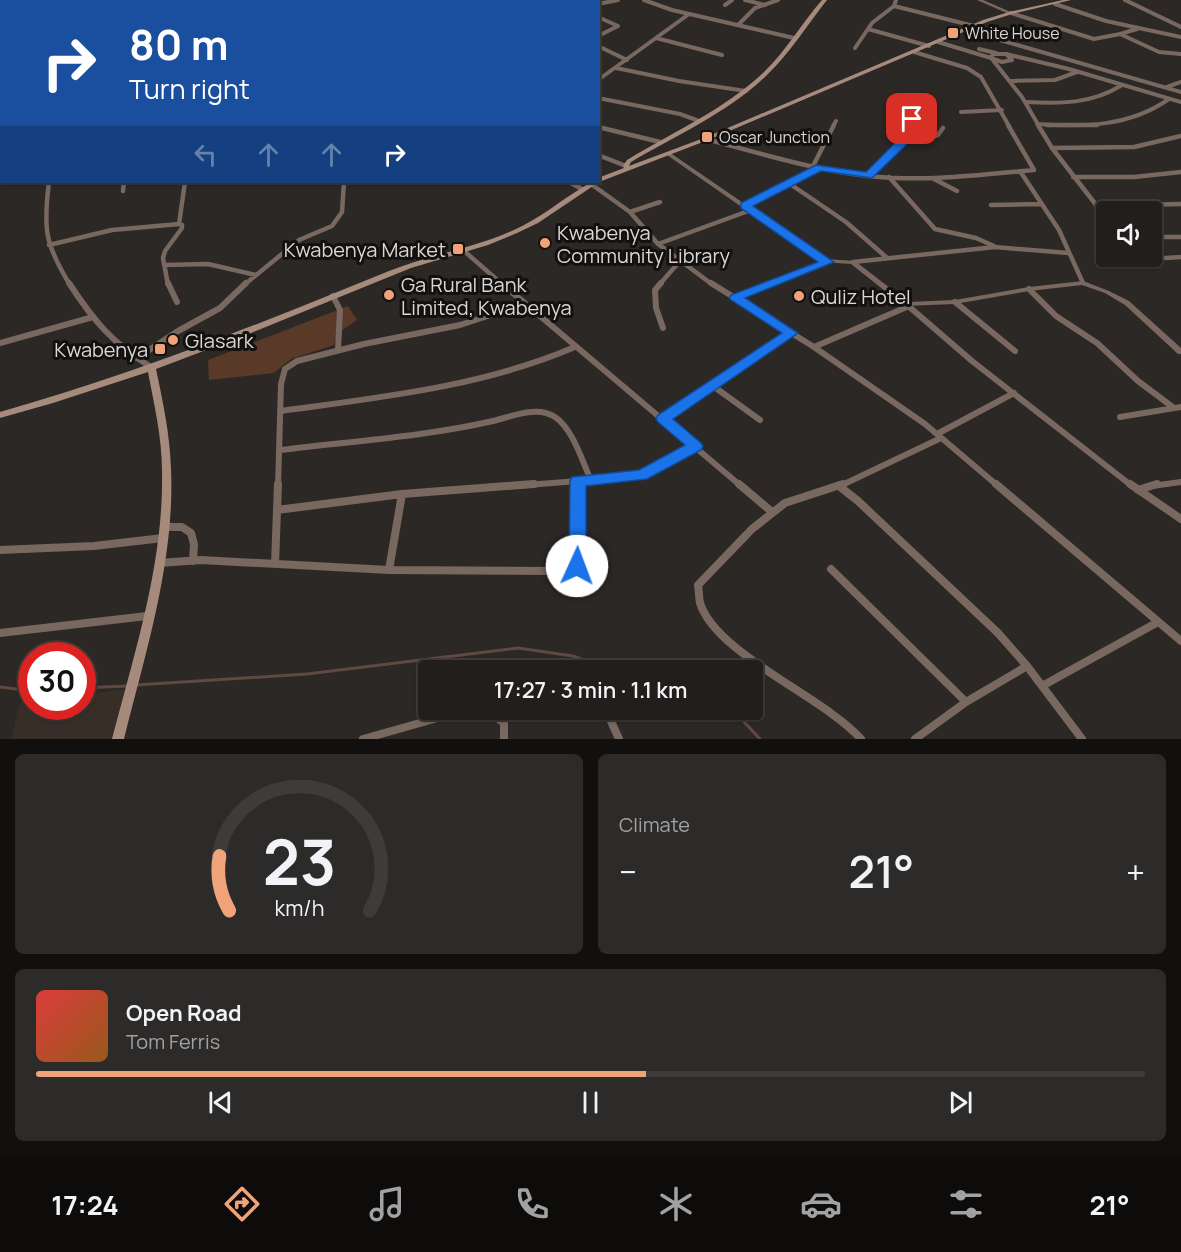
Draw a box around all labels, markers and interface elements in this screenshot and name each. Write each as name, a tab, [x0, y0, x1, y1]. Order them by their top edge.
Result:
text: 80 m	[129, 15, 229, 73]
place label: White House	[965, 22, 1060, 44]
icon: right	[30, 24, 108, 102]
marker: White House	[946, 26, 960, 40]
text: Turn right	[129, 70, 250, 107]
pin	[886, 93, 937, 144]
icon: arrive	[895, 102, 928, 135]
place label: Oscar Junction	[719, 126, 830, 148]
marker: Oscar Junction	[700, 130, 714, 144]
icon: left	[189, 138, 222, 171]
icon: ahead	[252, 138, 285, 171]
icon: ahead	[315, 138, 348, 171]
icon: right	[378, 138, 411, 171]
map controls	[1096, 201, 1162, 267]
button: sound	[1096, 201, 1162, 267]
place label: Kwabenya Community Library	[557, 219, 730, 269]
place label: Kwabenya Market	[284, 236, 446, 263]
marker: Kwabenya Community Library	[538, 236, 552, 250]
marker: Kwabenya Market	[451, 242, 465, 256]
place label: Ga Rural Bank Limited, Kwabenya	[401, 271, 572, 321]
place label: Quliz Hotel	[811, 283, 911, 310]
marker: Ga Rural Bank Limited, Kwabenya	[382, 288, 396, 302]
marker: Quliz Hotel	[792, 289, 806, 303]
place label: Glasark	[185, 327, 255, 354]
marker: Glasark	[166, 333, 180, 347]
place label: Kwabenya	[54, 336, 148, 363]
marker: Kwabenya	[153, 342, 167, 356]
position arrow	[545, 534, 609, 598]
speed limit sign: 30	[18, 642, 96, 720]
text: 17:27 · 3 min · 1.1 km	[494, 675, 687, 705]
text: Climate	[619, 811, 690, 838]
text: 23	[262, 818, 336, 904]
text: 21°	[849, 840, 914, 902]
text: −	[619, 849, 637, 894]
text: +	[1126, 849, 1145, 894]
text: km/h	[274, 893, 324, 922]
text: Open Road	[126, 998, 241, 1028]
text: Tom Ferris	[126, 1028, 220, 1055]
icon: previous	[204, 1086, 237, 1119]
icon: pause	[574, 1086, 607, 1119]
icon: next	[944, 1086, 977, 1119]
icon: directions	[221, 1183, 263, 1225]
icon: music	[366, 1183, 408, 1225]
icon: phone	[511, 1183, 553, 1225]
icon: climate	[655, 1183, 697, 1225]
icon: car	[800, 1183, 842, 1225]
icon: filters	[945, 1183, 987, 1225]
text: 17:24	[51, 1186, 119, 1223]
text: 21°	[1089, 1186, 1130, 1223]

